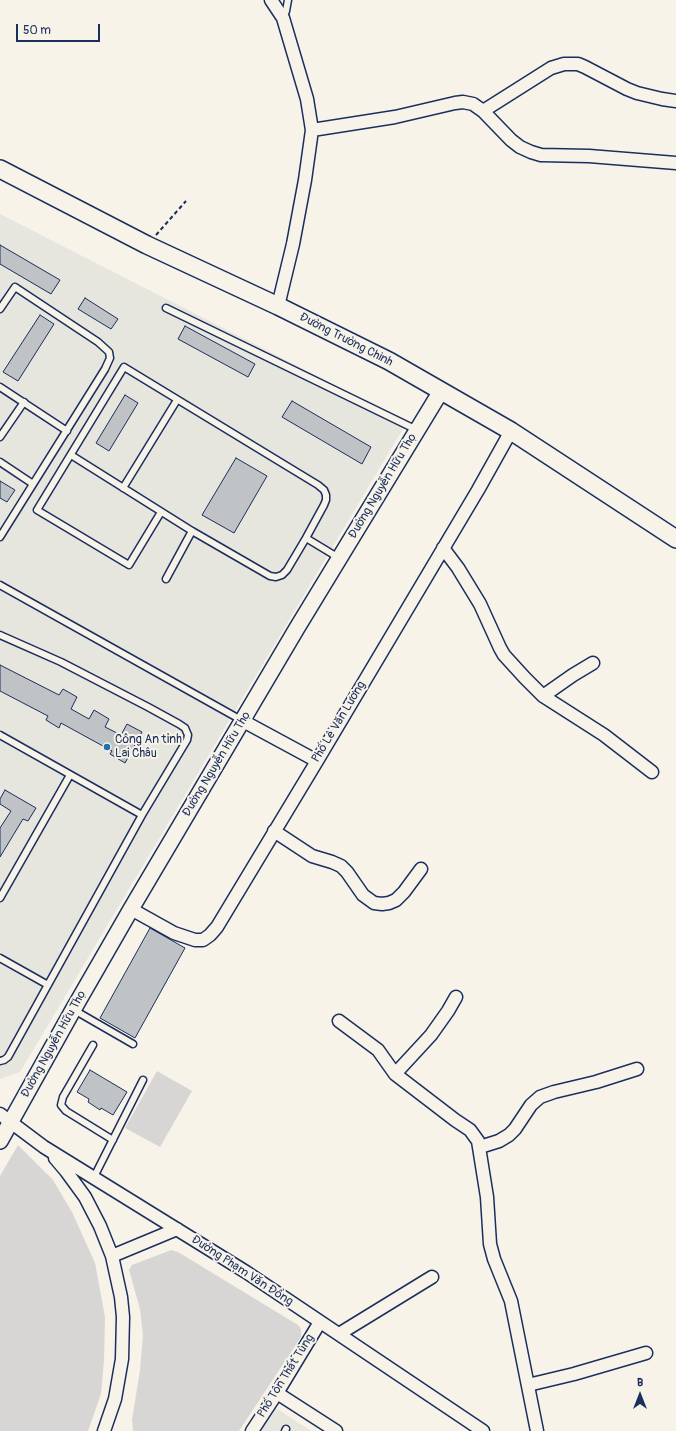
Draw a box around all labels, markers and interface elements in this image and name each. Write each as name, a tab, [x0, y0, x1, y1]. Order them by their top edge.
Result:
scale bar	[18, 16, 102, 42]
text: 50 m	[23, 23, 51, 38]
street label: Đường Trường Chinh	[297, 310, 395, 370]
street label: Đường Nguyễn Hữu Thọ	[346, 431, 420, 541]
street label: Phố Lê Văn Lương	[309, 679, 369, 765]
street label: Đường Nguyễn Hữu Thọ	[180, 709, 254, 819]
place label: Công An tỉnh Lai Châu	[115, 733, 182, 761]
marker: Công An tỉnh Lai Châu	[102, 742, 112, 752]
street label: Đường Nguyễn Hữu Thọ	[18, 988, 90, 1100]
street label: Đường Phạm Văn Đồng	[188, 1233, 296, 1309]
street label: Phố Tôn Thất Tùng	[255, 1332, 317, 1420]
north arrow	[620, 1375, 660, 1415]
text: B	[637, 1376, 643, 1389]

